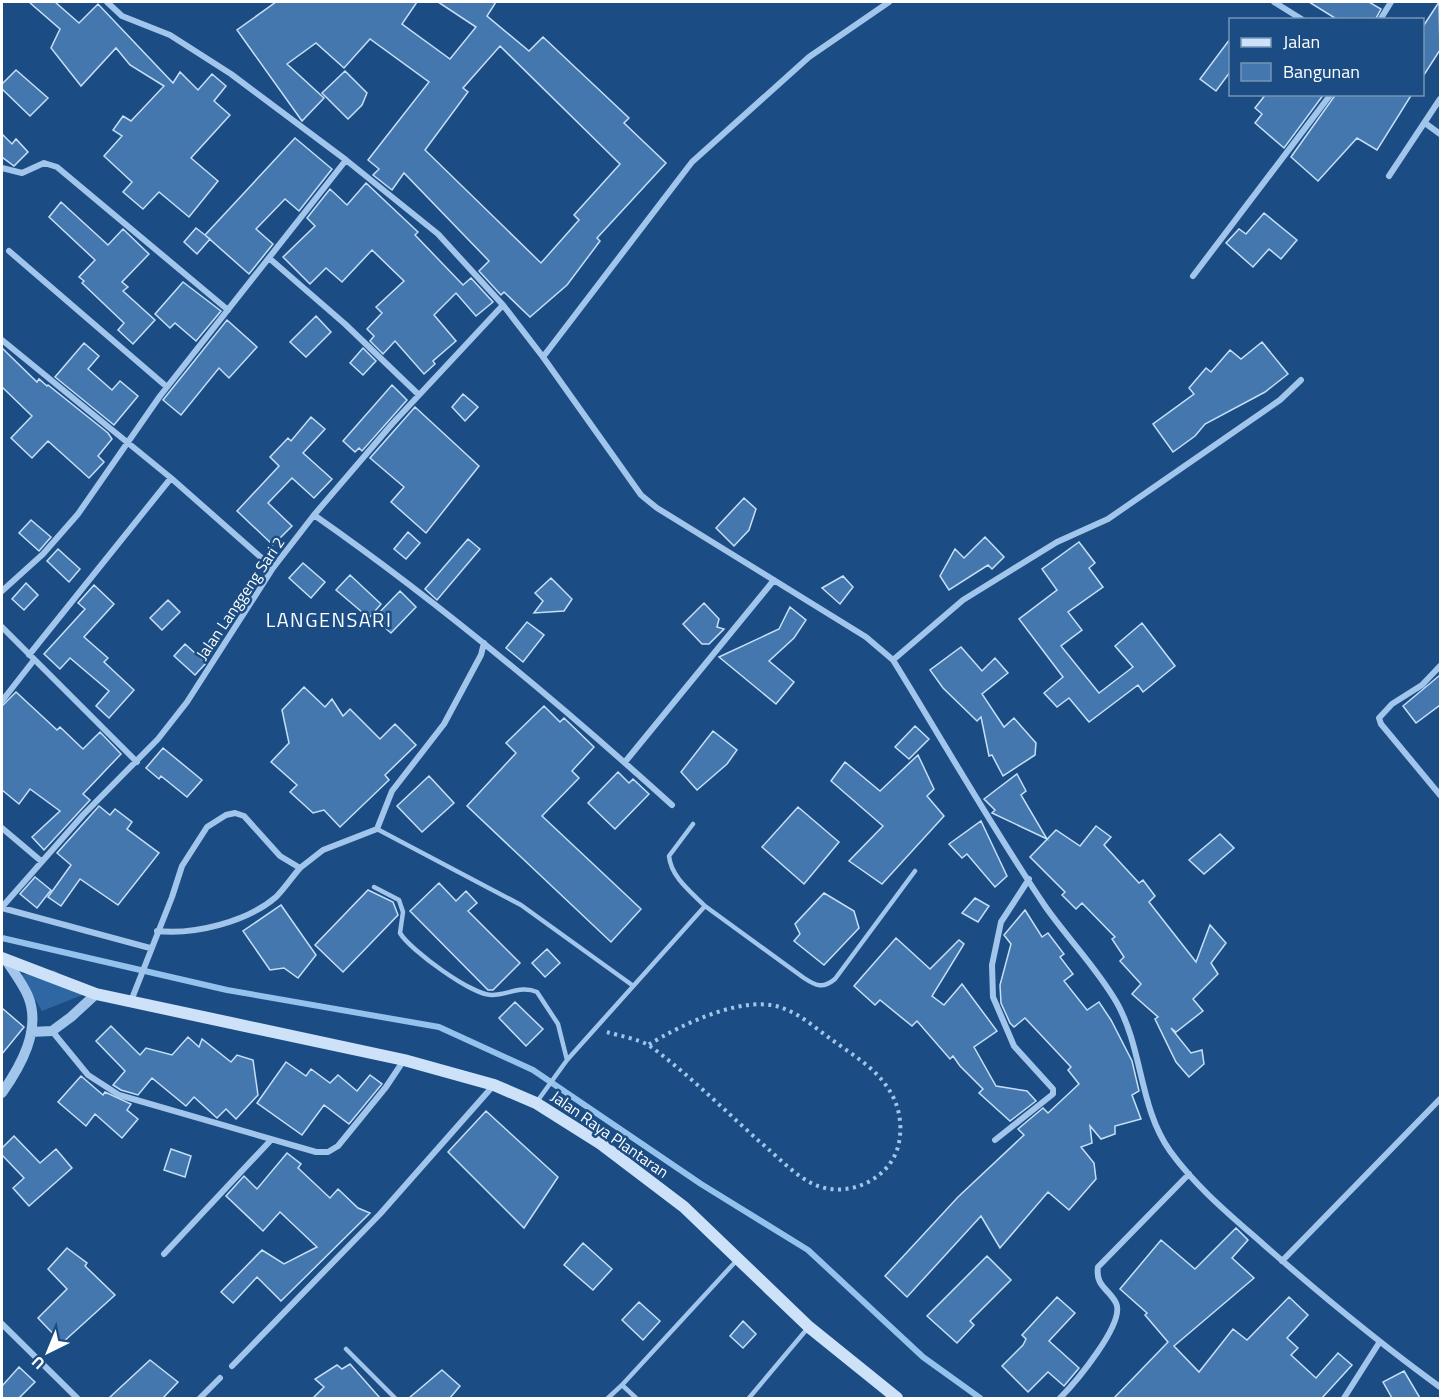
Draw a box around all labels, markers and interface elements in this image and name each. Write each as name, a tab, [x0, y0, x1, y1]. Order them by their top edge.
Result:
legend	[1229, 18, 1424, 96]
text: Jalan	[1283, 28, 1320, 55]
text: Bangunan	[1283, 58, 1360, 85]
street label: Jalan Langgeng Sari 2	[190, 532, 290, 664]
district label: LANGENSARI	[266, 604, 392, 635]
street label: Jalan Raya Plantaran	[546, 1084, 674, 1184]
north arrow	[18, 1322, 78, 1382]
text: U	[26, 1351, 50, 1375]

